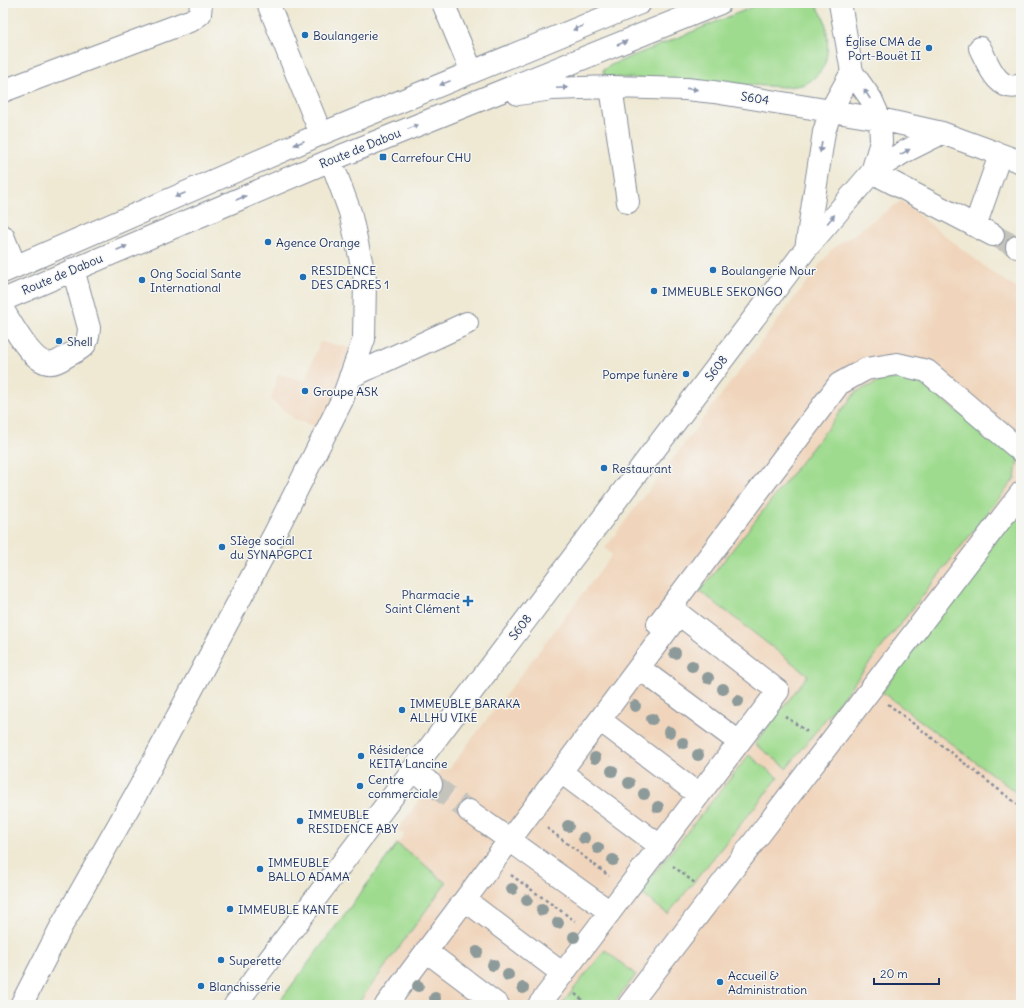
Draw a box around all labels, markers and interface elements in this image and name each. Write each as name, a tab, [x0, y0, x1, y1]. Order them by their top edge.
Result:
one-way arrow	[572, 26, 584, 32]
place label: Boulangerie	[313, 28, 378, 43]
marker: Boulangerie	[300, 30, 310, 40]
place label: Église CMA de Port-Bouët II	[846, 34, 921, 63]
one-way arrow	[616, 39, 628, 45]
marker: Église CMA de Port-Bouët II	[924, 43, 934, 53]
one-way arrow	[439, 81, 451, 87]
one-way arrow	[556, 85, 569, 91]
one-way arrow	[686, 86, 698, 93]
street label: S604	[740, 88, 770, 108]
one-way arrow	[864, 89, 871, 100]
one-way arrow	[408, 123, 420, 129]
street label: Route de Dabou	[317, 125, 403, 171]
one-way arrow	[293, 140, 305, 147]
one-way arrow	[818, 141, 824, 154]
one-way arrow	[899, 149, 911, 155]
place label: Carrefour CHU	[391, 150, 471, 165]
marker: Carrefour CHU	[378, 152, 388, 162]
one-way arrow	[174, 192, 185, 198]
one-way arrow	[236, 194, 248, 200]
one-way arrow	[827, 214, 836, 225]
place label: Agence Orange	[276, 235, 360, 250]
marker: Agence Orange	[263, 237, 273, 247]
one-way arrow	[116, 245, 127, 251]
street label: Route de Dabou	[19, 250, 105, 298]
place label: RESIDENCE DES CADRES 1	[311, 263, 389, 292]
place label: Boulangerie Nour	[721, 263, 816, 278]
marker: Boulangerie Nour	[708, 265, 718, 275]
place label: Ong Social Sante International	[150, 266, 241, 295]
marker: RESIDENCE DES CADRES 1	[298, 272, 308, 282]
marker: Ong Social Sante International	[137, 275, 147, 285]
place label: IMMEUBLE SEKONGO	[662, 284, 783, 299]
marker: IMMEUBLE SEKONGO	[649, 286, 659, 296]
place label: Shell	[67, 334, 92, 349]
marker: Shell	[54, 336, 64, 346]
street label: S608	[701, 352, 731, 384]
place label: Pompe funère	[602, 367, 678, 382]
marker: Pompe funère	[681, 369, 691, 379]
place label: Groupe ASK	[313, 384, 379, 399]
marker: Groupe ASK	[300, 386, 310, 396]
place label: Restaurant	[612, 461, 672, 476]
marker: Restaurant	[599, 463, 609, 473]
place label: SIège social du SYNAPGPCI	[230, 533, 312, 562]
marker: SIège social du SYNAPGPCI	[217, 542, 227, 552]
place label: Pharmacie Saint Clément	[385, 587, 460, 616]
marker: Pharmacie Saint Clément	[463, 596, 473, 606]
street label: S608	[505, 611, 535, 643]
place label: IMMEUBLE BARAKA ALLHU VIKE	[410, 696, 521, 725]
marker: IMMEUBLE BARAKA ALLHU VIKE	[397, 705, 407, 715]
place label: Résidence KEITA Lancine	[369, 742, 447, 771]
marker: Résidence KEITA Lancine	[356, 751, 366, 761]
place label: Centre commerciale	[368, 772, 438, 801]
marker: Centre commerciale	[355, 781, 365, 791]
place label: IMMEUBLE RESIDENCE ABY	[308, 807, 398, 836]
marker: IMMEUBLE RESIDENCE ABY	[295, 816, 305, 826]
place label: IMMEUBLE BALLO ADAMA	[268, 855, 350, 884]
marker: IMMEUBLE BALLO ADAMA	[255, 864, 265, 874]
place label: IMMEUBLE KANTE	[238, 902, 339, 917]
marker: IMMEUBLE KANTE	[225, 904, 235, 914]
place label: Superette	[229, 953, 281, 968]
marker: Superette	[216, 955, 226, 965]
scale bar	[874, 960, 939, 986]
text: 20 m	[880, 966, 908, 981]
place label: Accueil & Administration	[728, 968, 807, 997]
marker: Accueil & Administration	[715, 977, 725, 987]
place label: Blanchisserie	[209, 979, 281, 994]
marker: Blanchisserie	[196, 981, 206, 991]

